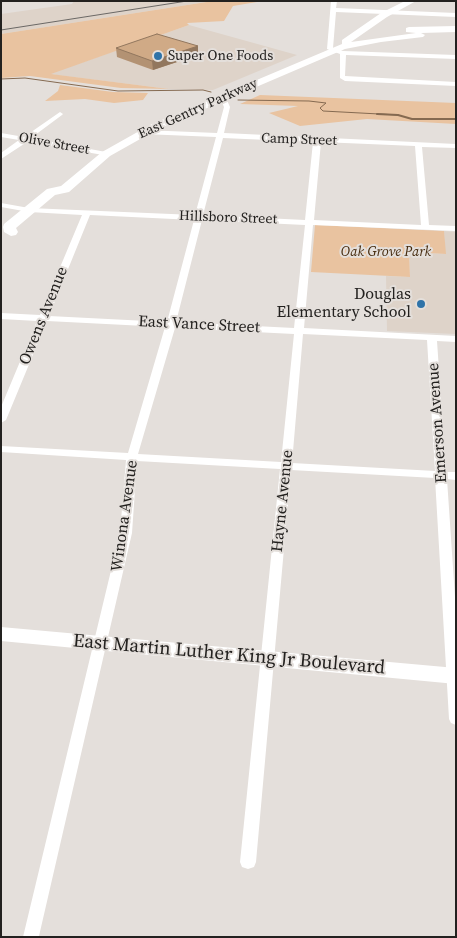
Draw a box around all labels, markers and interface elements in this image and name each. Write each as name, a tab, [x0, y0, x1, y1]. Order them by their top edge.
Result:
place label: Super One Foods	[168, 48, 273, 64]
marker: Super One Foods	[152, 50, 164, 62]
street label: East Gentry Parkway	[136, 75, 260, 143]
street label: Olive Street	[17, 130, 91, 158]
street label: Camp Street	[261, 130, 337, 150]
street label: Hillsboro Street	[179, 208, 277, 228]
park label: Oak Grove Park	[341, 244, 431, 260]
street label: Owens Avenue	[16, 264, 72, 368]
place label: Douglas Elementary School	[277, 285, 411, 323]
marker: Douglas Elementary School	[415, 298, 427, 310]
street label: East Vance Street	[138, 312, 260, 338]
street label: Emerson Avenue	[424, 362, 452, 484]
street label: Hayne Avenue	[268, 449, 298, 553]
street label: Winona Avenue	[108, 459, 142, 573]
street label: East Martin Luther King Jr Boulevard	[72, 630, 386, 680]

